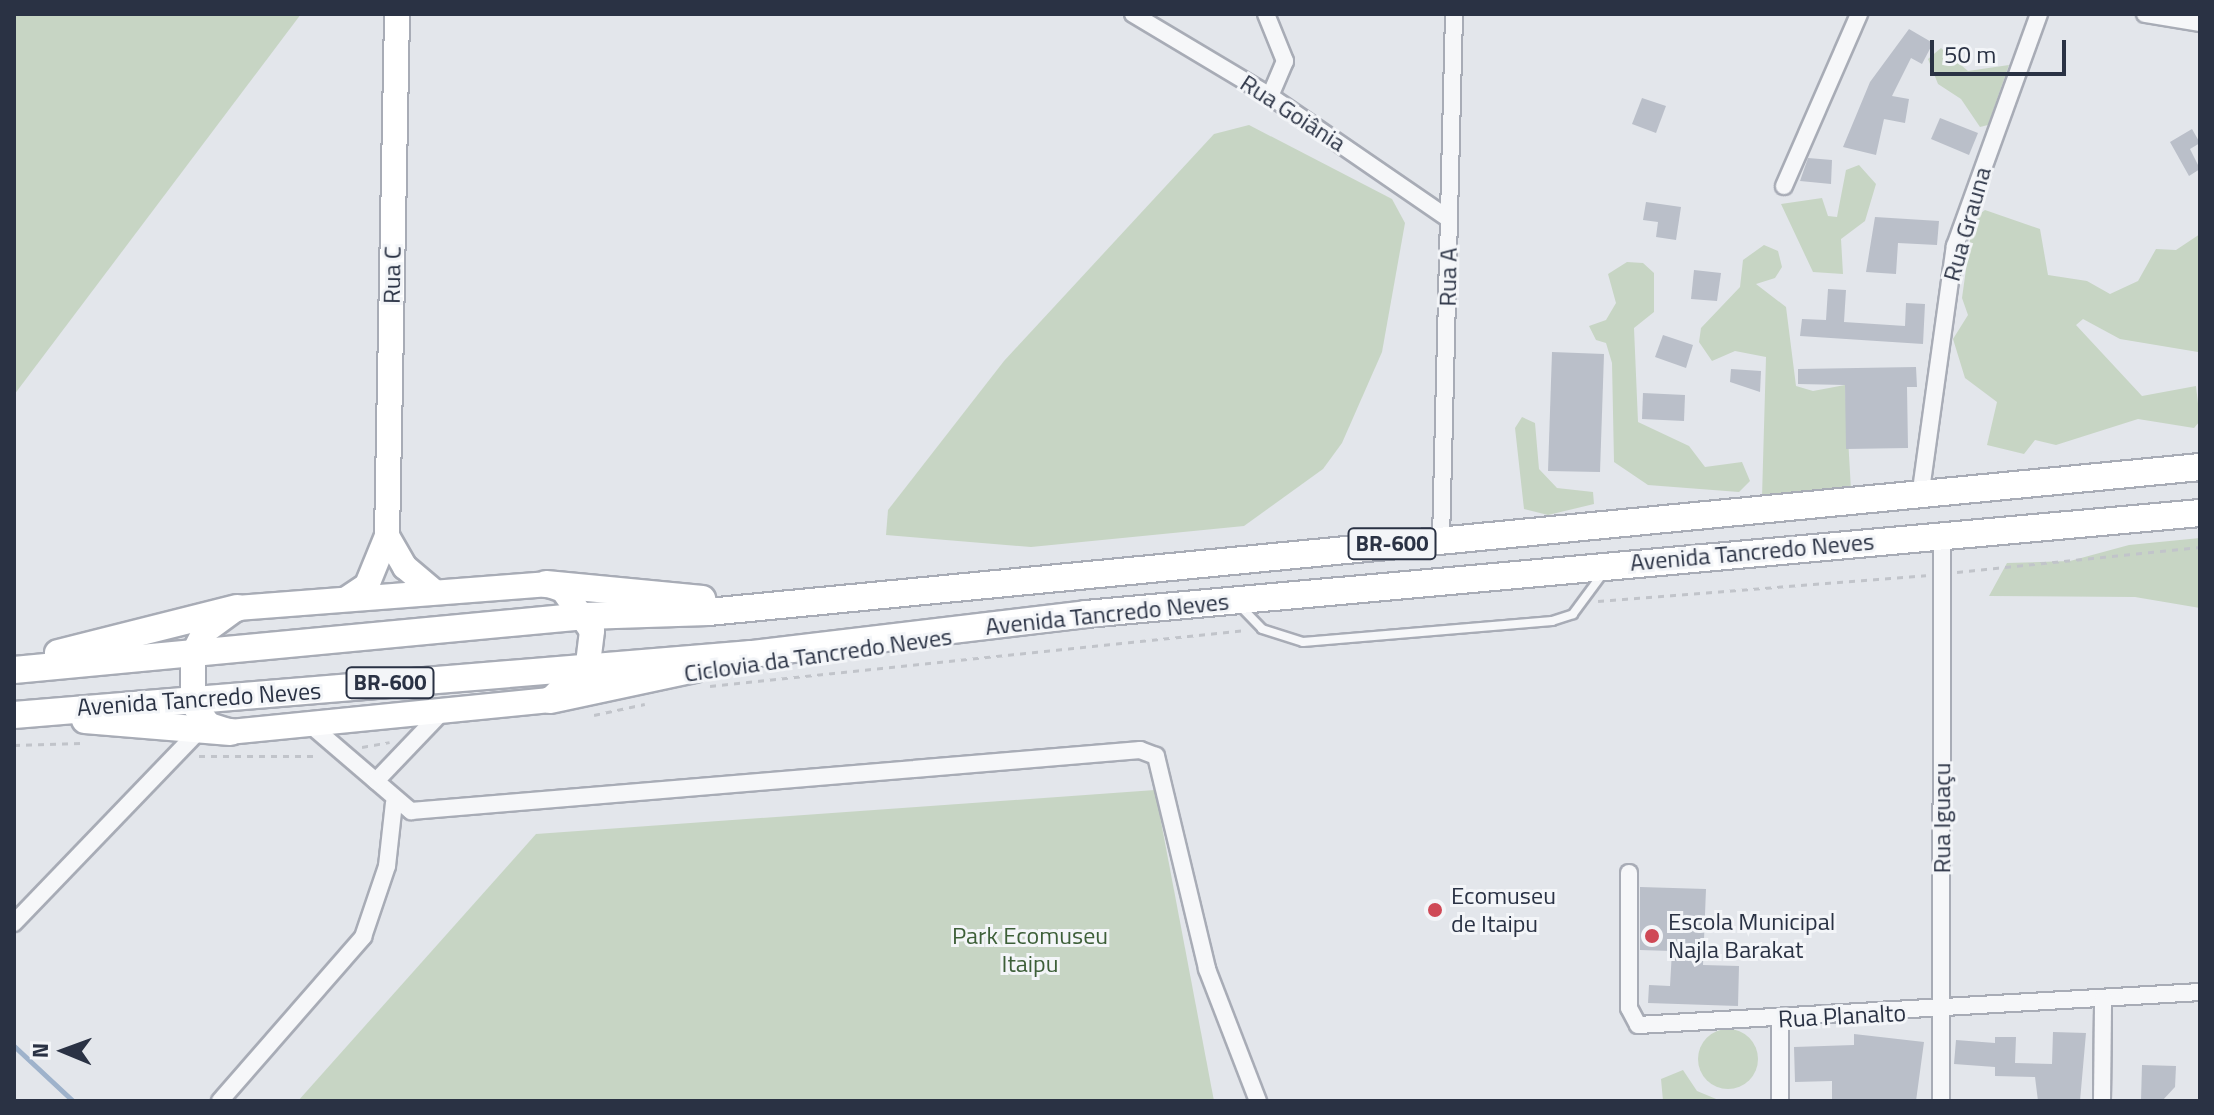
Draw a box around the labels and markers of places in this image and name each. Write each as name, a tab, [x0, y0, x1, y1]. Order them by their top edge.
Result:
place label: Ecomuseu de Itaipu	[1451, 882, 1556, 938]
marker: Ecomuseu de Itaipu	[1426, 901, 1444, 919]
place label: Escola Municipal Najla Barakat	[1668, 908, 1835, 964]
marker: Escola Municipal Najla Barakat	[1643, 927, 1661, 945]

